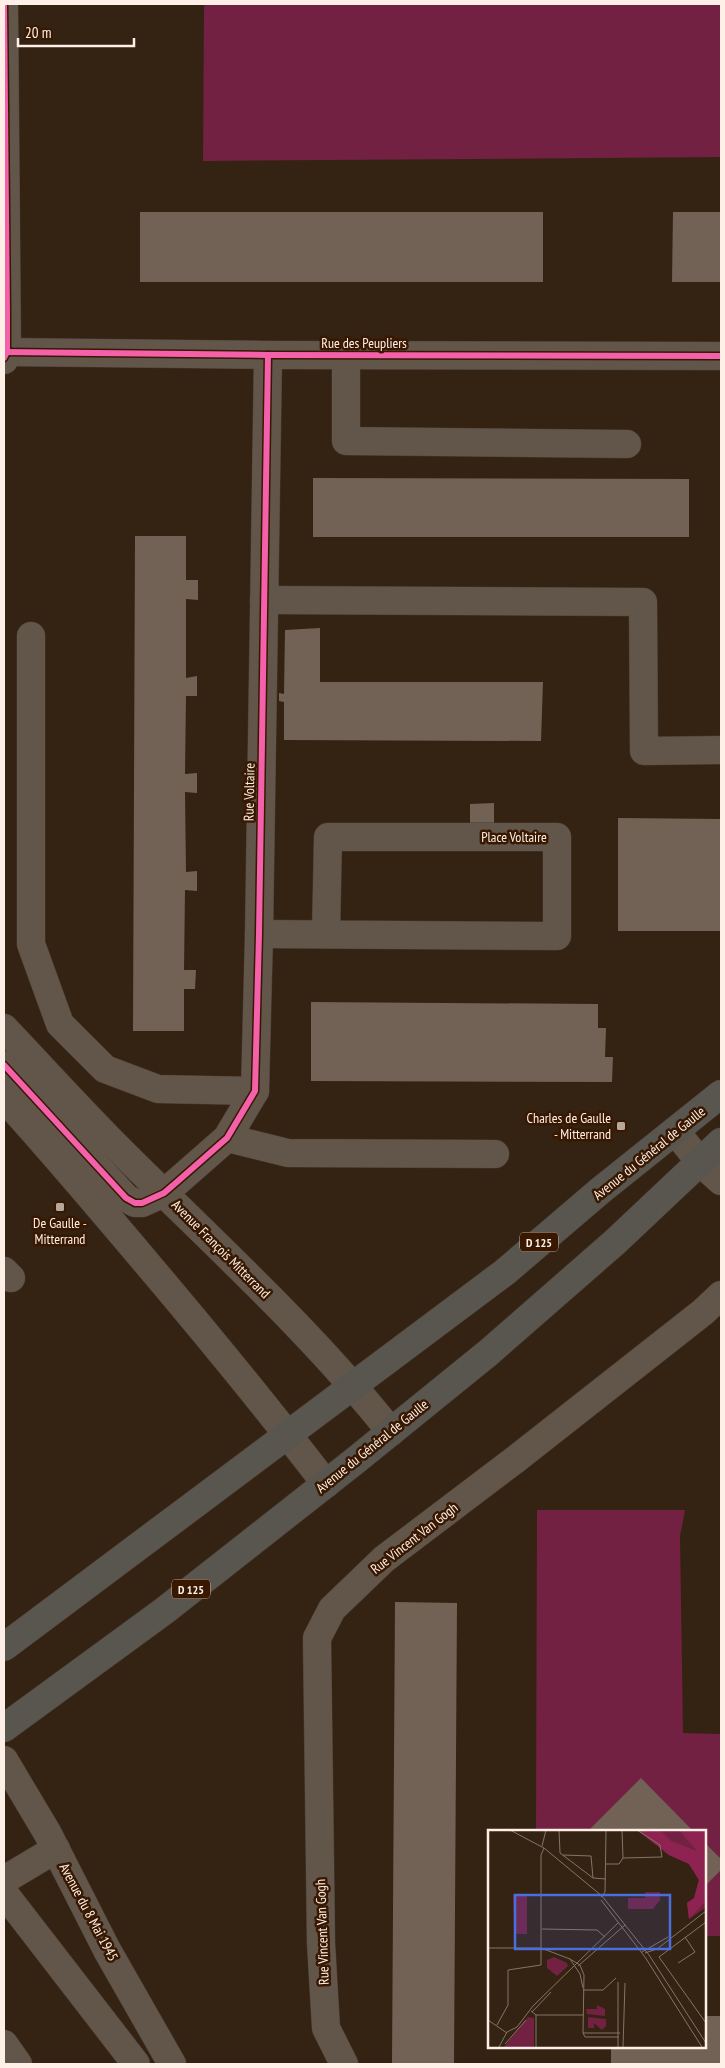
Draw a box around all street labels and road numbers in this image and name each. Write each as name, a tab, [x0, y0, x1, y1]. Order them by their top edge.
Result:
street label: Rue des Peupliers	[321, 334, 407, 352]
street label: Rue Voltaire	[239, 762, 259, 821]
street label: Place Voltaire	[481, 828, 547, 846]
street label: Avenue du Général de Gaulle	[589, 1102, 709, 1204]
street label: Avenue François Mitterrand	[168, 1196, 274, 1302]
road number: D 125	[520, 1232, 558, 1252]
street label: Avenue du Général de Gaulle	[312, 1395, 432, 1497]
street label: Rue Vincent Van Gogh	[367, 1498, 461, 1578]
road number: D 125	[172, 1580, 210, 1598]
street label: Avenue du 8 Mai 1945	[56, 1860, 122, 1964]
street label: Rue Vincent Van Gogh	[311, 1879, 333, 1985]

